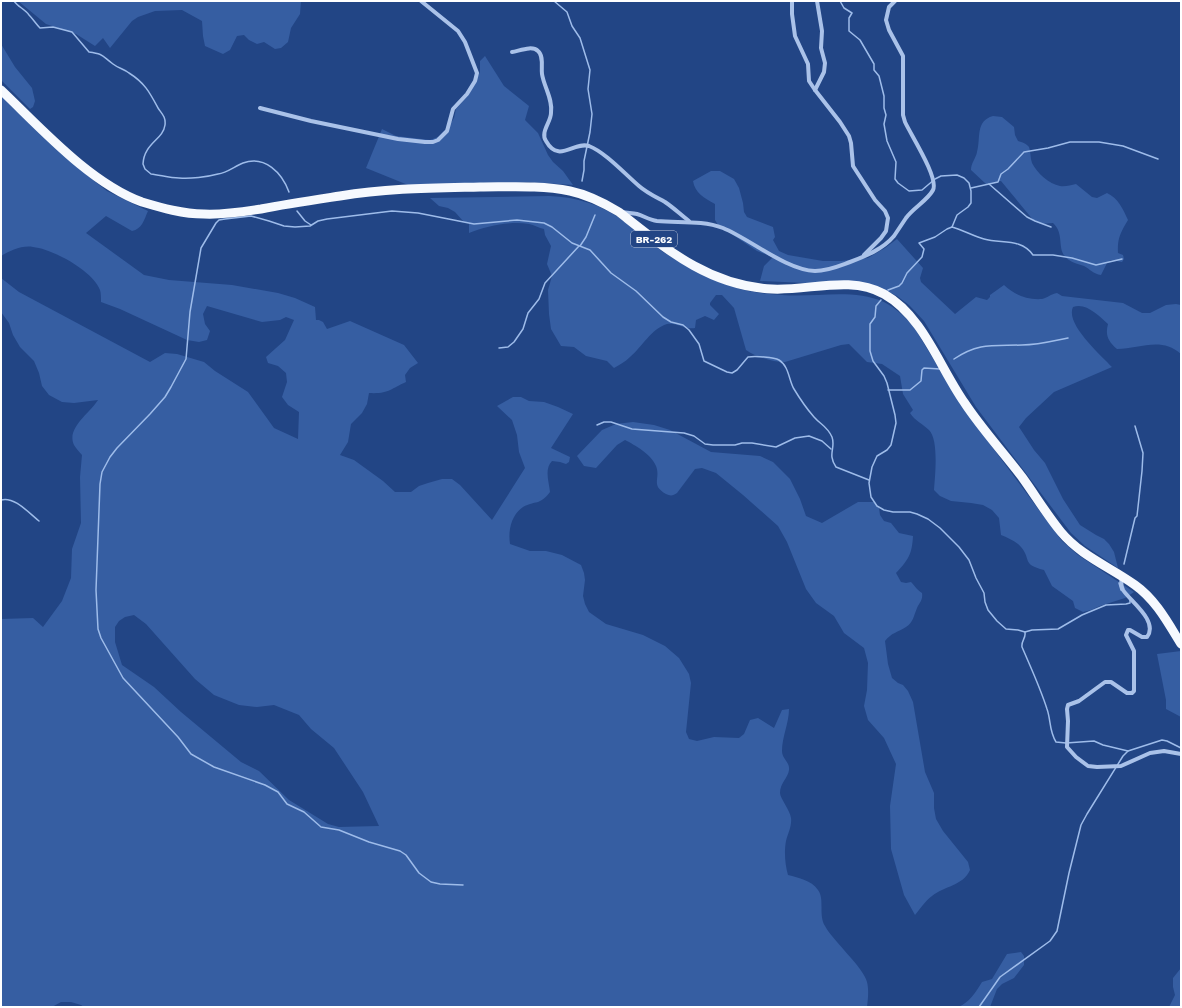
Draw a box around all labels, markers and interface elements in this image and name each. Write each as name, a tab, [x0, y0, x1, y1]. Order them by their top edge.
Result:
road number: BR-262	[631, 231, 677, 247]

